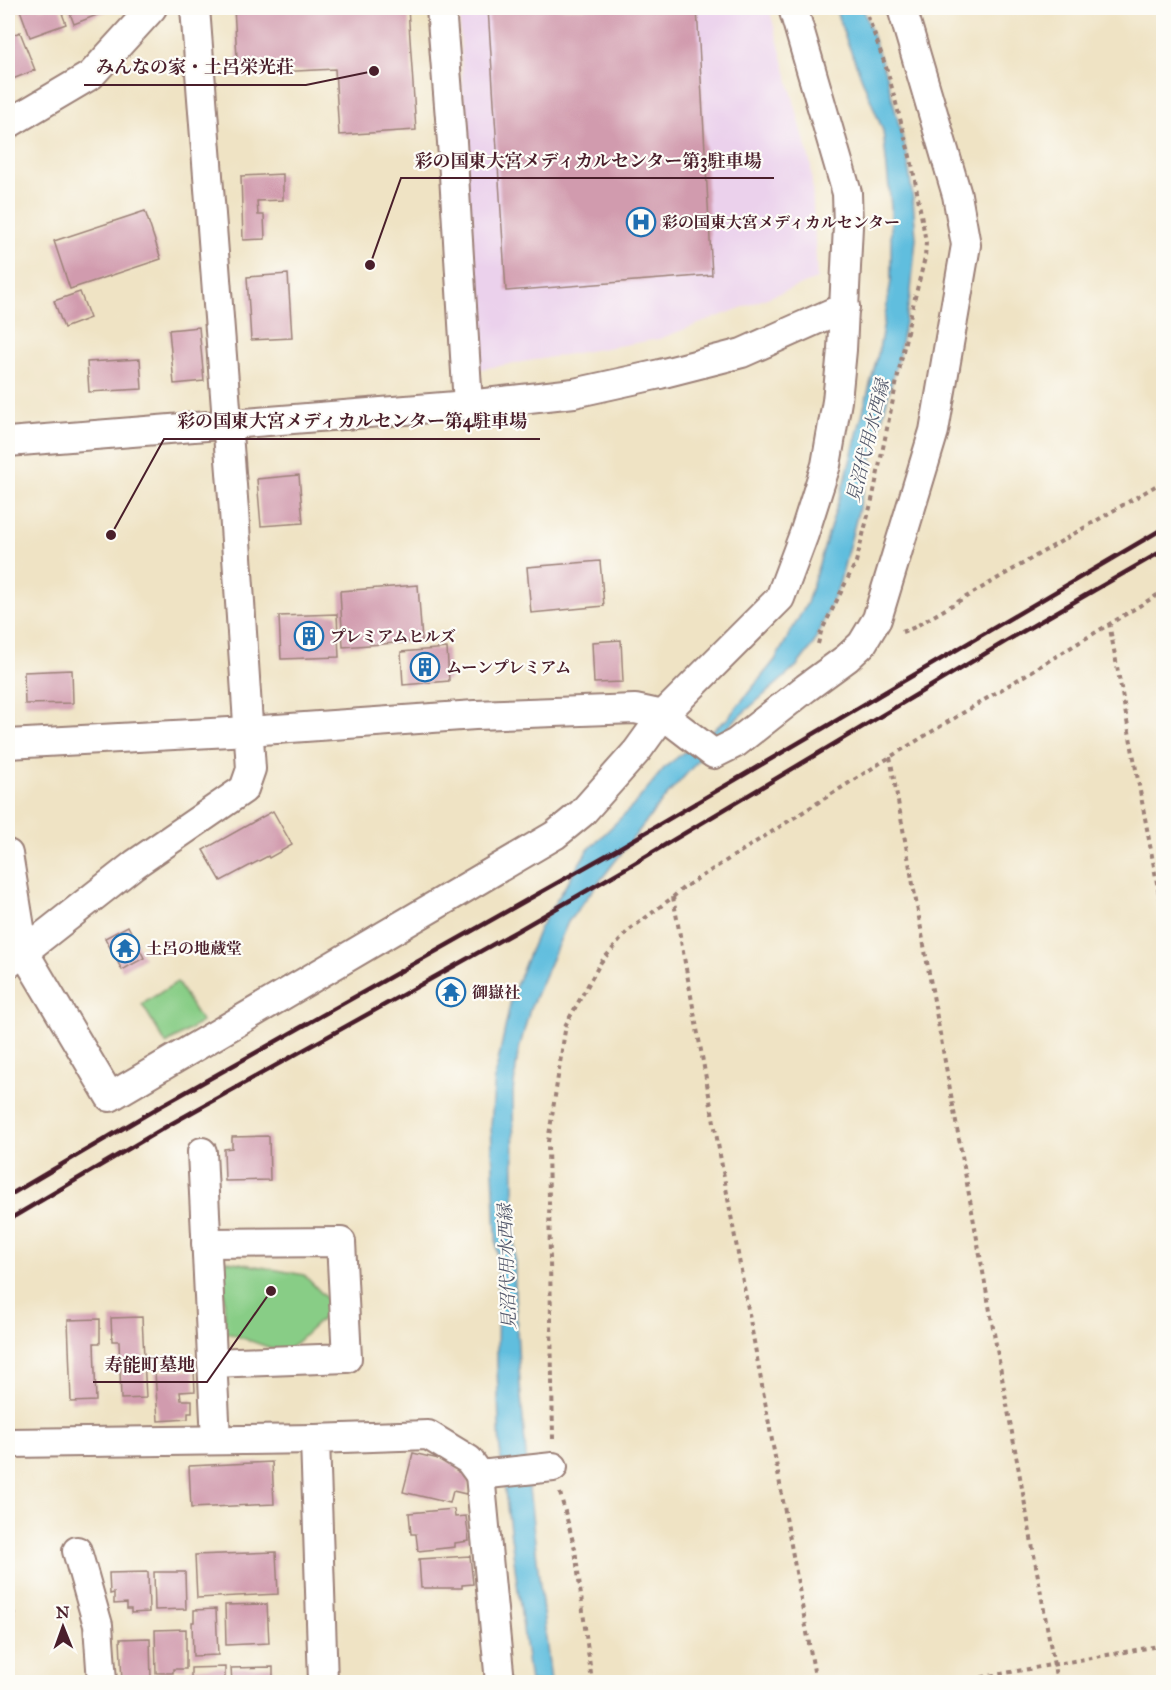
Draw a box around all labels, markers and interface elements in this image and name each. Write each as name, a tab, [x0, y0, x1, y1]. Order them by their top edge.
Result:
callout: みんなの家・土呂栄光荘	[84, 49, 306, 85]
text: みんなの家・土呂栄光荘	[96, 56, 294, 78]
callout: 彩の国東大宮メディカルセンター第3駐車場	[401, 142, 774, 178]
text: 彩の国東大宮メディカルセンター第3駐車場	[414, 150, 762, 173]
hospital icon: 彩の国東大宮メディカルセンター	[625, 206, 657, 238]
place label: 彩の国東大宮メディカルセンター	[662, 213, 900, 232]
water label: 見沼代用水西縁	[842, 375, 894, 505]
callout: 彩の国東大宮メディカルセンター第4駐車場	[164, 403, 540, 439]
text: 彩の国東大宮メディカルセンター第4駐車場	[177, 410, 527, 433]
building icon: プレミアムヒルズ	[293, 620, 325, 652]
place label: プレミアムヒルズ	[330, 627, 456, 646]
building icon: ムーンプレミアム	[409, 651, 441, 683]
place label: ムーンプレミアム	[446, 658, 571, 677]
temple icon: 土呂の地蔵堂	[109, 932, 141, 964]
place label: 土呂の地蔵堂	[146, 939, 242, 958]
temple icon: 御嶽社	[435, 976, 467, 1008]
place label: 御嶽社	[472, 983, 520, 1002]
water label: 見沼代用水西縁	[494, 1202, 520, 1330]
callout: 寿能町墓地	[93, 1346, 207, 1382]
text: 寿能町墓地	[105, 1354, 195, 1376]
north arrow	[33, 1597, 93, 1657]
text: N	[56, 1603, 70, 1622]

